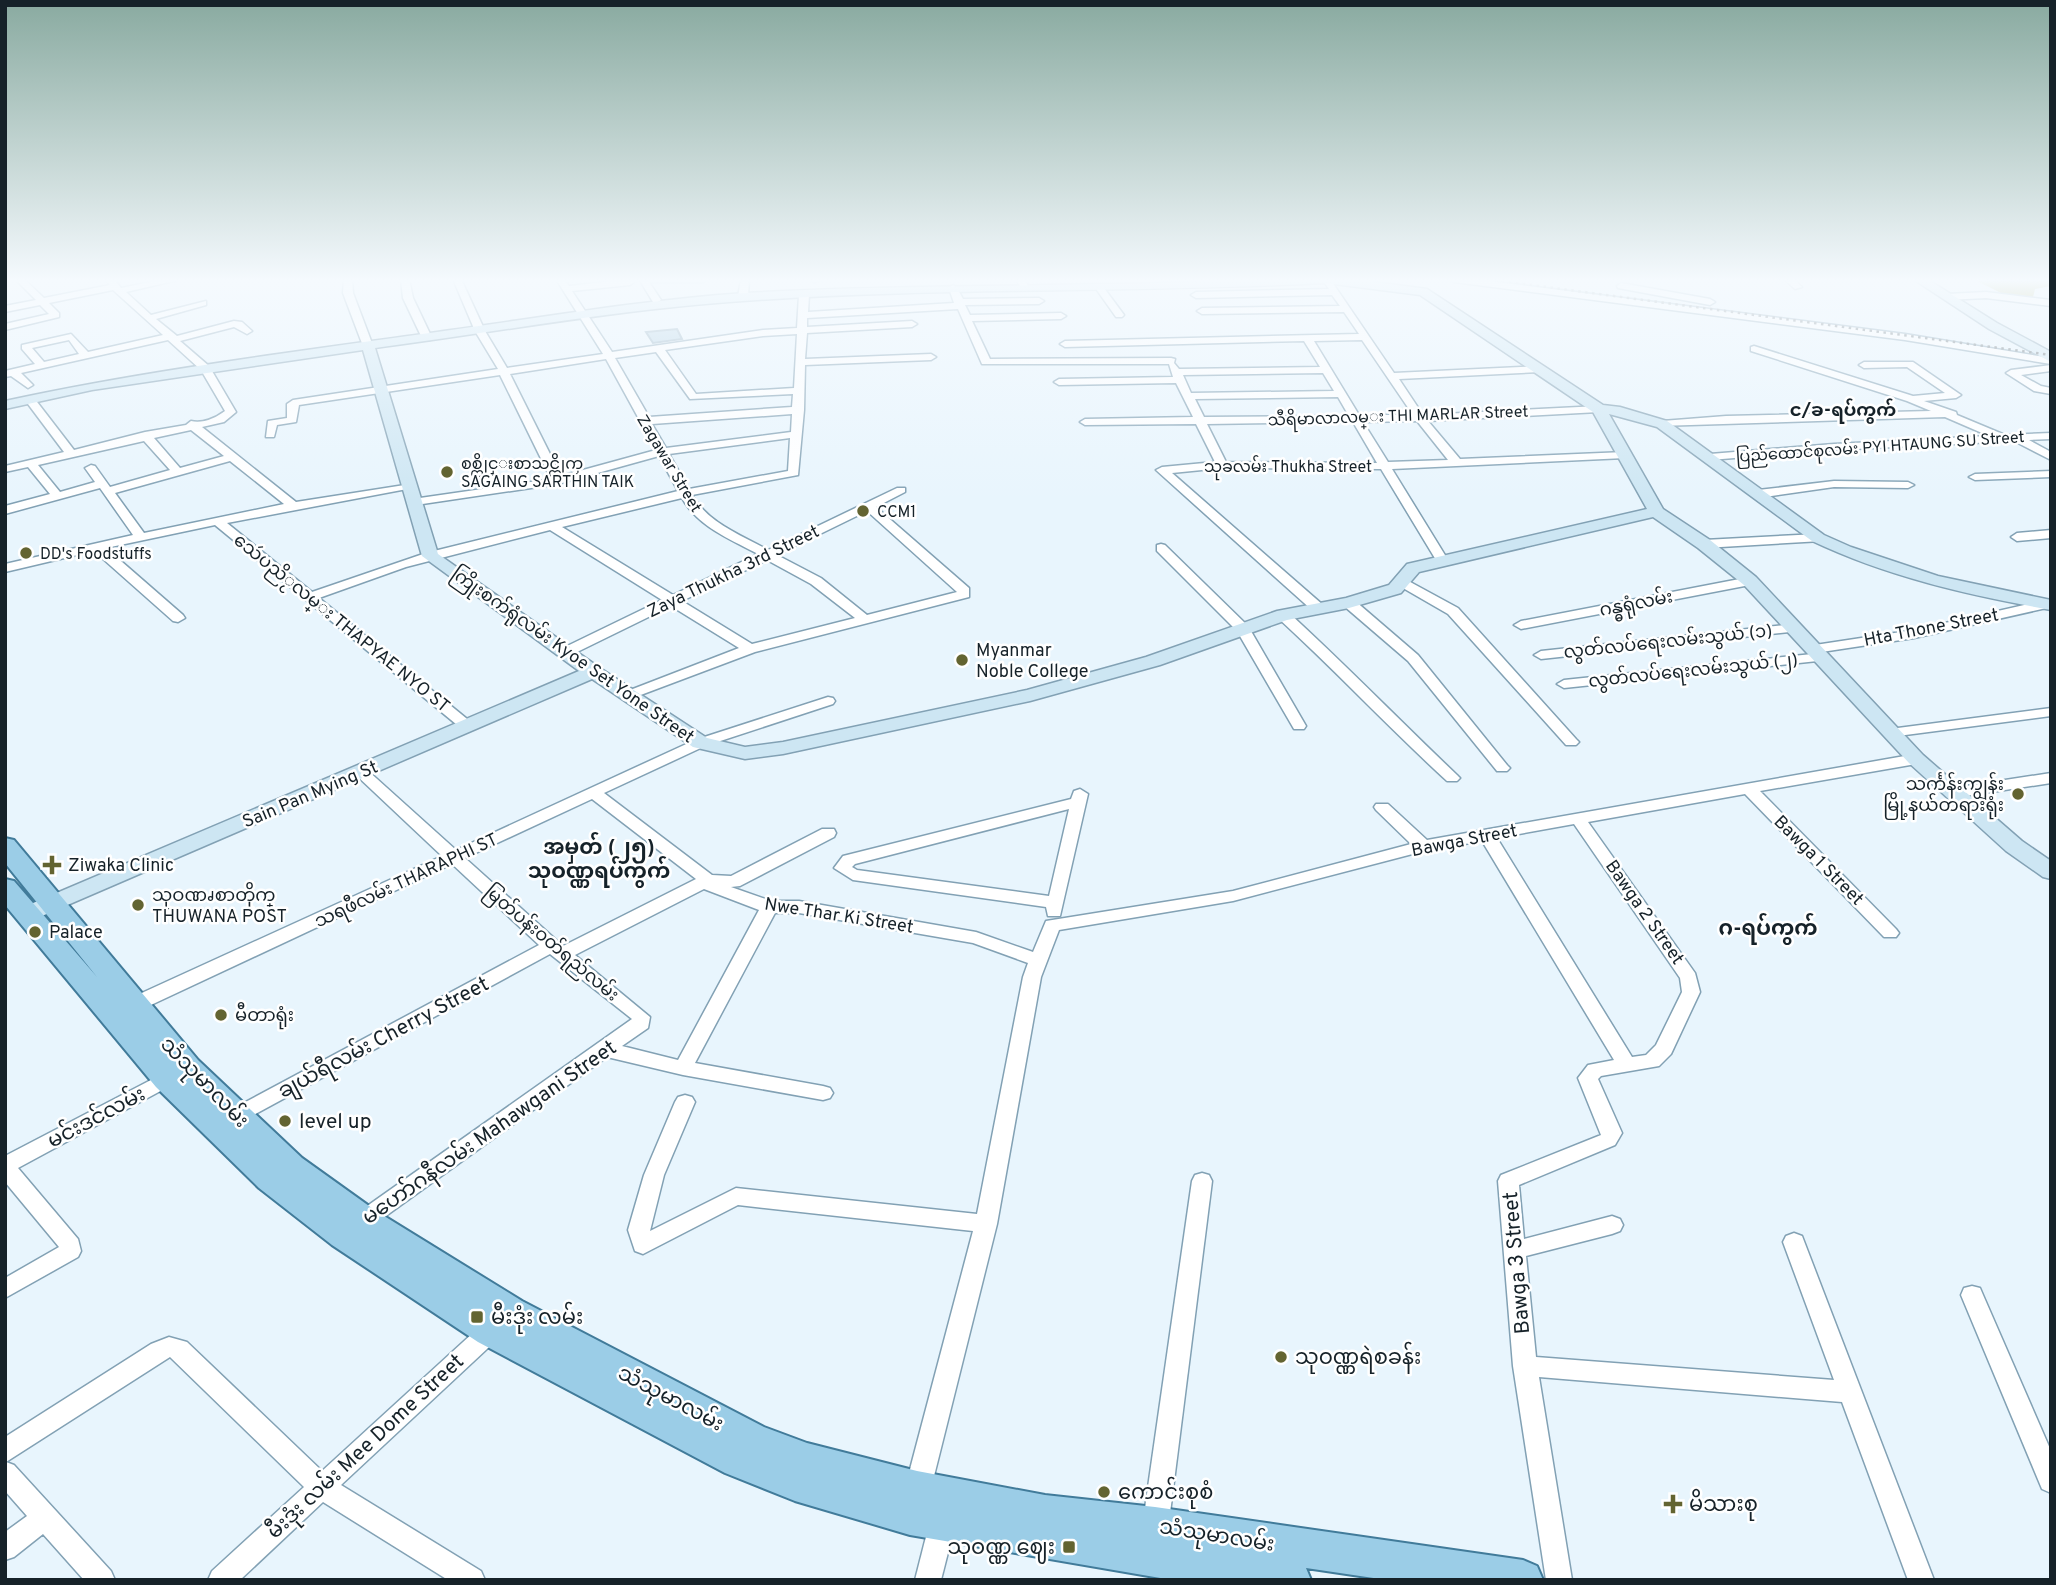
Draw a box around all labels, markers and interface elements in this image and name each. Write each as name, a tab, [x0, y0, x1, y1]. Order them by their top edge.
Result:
district label: င/ခ-ရပ်ကွက်	[1790, 398, 1896, 424]
street label: သီရိမာလာလမ္း THI MARLAR Street	[1267, 400, 1529, 434]
street label: Zagawar Street	[631, 412, 705, 516]
street label: ပြည်ထောင်စုလမ်း PYI HTAUNG SU Street	[1735, 425, 2025, 471]
place label: စစ္ကိုင္းစာသင္တိုက္ SAGAING SARTHIN TAIK	[461, 453, 634, 493]
street label: သုခလမ်း Thukha Street	[1204, 455, 1372, 481]
marker: စစ္ကိုင္းစာသင္တိုက္ SAGAING SARTHIN TAIK	[439, 464, 455, 480]
marker: CCM1	[855, 503, 871, 519]
place label: CCM1	[877, 503, 916, 523]
street label: Zaya Thukha 3rd Street	[644, 521, 824, 624]
street label: သေဴပညိႂလမ္း THAPYAE NYO ST	[227, 527, 456, 720]
marker: DD's Foodstuffs	[18, 545, 34, 561]
place label: DD's Foodstuffs	[40, 545, 152, 565]
street label: ကြိုးစက်ရုံလမ်း Kyoe Set Yone Street	[445, 560, 700, 751]
street label: ဂန္ဓရုံလမ်း	[1597, 583, 1675, 625]
street label: Hta Thone Street	[1862, 604, 2001, 653]
street label: လွတ်လပ်ရေးလမ်းသွယ် (၁)	[1562, 617, 1774, 667]
place label: Myanmar Noble College	[976, 640, 1089, 684]
street label: လွတ်လပ်ရေးလမ်းသွယ် (၂)	[1587, 646, 1799, 696]
marker: Myanmar Noble College	[954, 652, 970, 668]
street label: Sain Pan Mying St	[239, 756, 382, 834]
place label: သင်္ကန်းကျွန်း မြို့နယ်တရားရုံး	[1883, 771, 2004, 820]
marker: သင်္ကန်းကျွန်း မြို့နယ်တရားရုံး	[2010, 786, 2026, 802]
street label: Bawga 1 Street	[1768, 811, 1868, 911]
street label: Bawga Street	[1409, 820, 1519, 863]
street label: သရဖီလမ်း THARAPHI ST	[310, 825, 503, 936]
district label: အမှတ် (၂၅) သုဝဏ္ဏရပ်ကွက်	[528, 831, 670, 888]
marker: Ziwaka Clinic	[42, 855, 62, 875]
place label: Ziwaka Clinic	[68, 855, 174, 878]
street label: Bawga 2 Street	[1599, 856, 1688, 970]
street label: မြတ်ပန်းဝတ်ရည်လမ်း	[478, 879, 625, 1009]
place label: သုဝဏၧစာတိုက္ THUWANA POST	[152, 881, 287, 929]
street label: Nwe Thar Ki Street	[763, 893, 915, 940]
marker: သုဝဏၧစာတိုက္ THUWANA POST	[130, 897, 146, 913]
district label: ဂ-ရပ်ကွက်	[1718, 912, 1818, 945]
place label: Palace	[49, 922, 103, 945]
marker: Palace	[27, 924, 43, 940]
street label: ချယ်ရီလမ်း Cherry Street	[272, 968, 495, 1108]
place label: မီတာရုံး	[235, 1001, 294, 1030]
marker: မီတာရုံး	[213, 1007, 229, 1023]
street label: သံသုမာလမ်း	[152, 1029, 257, 1136]
street label: မဟော်ဂနီလမ်း Mahawgani Street	[355, 1032, 623, 1233]
street label: မင်းဒင်လမ်း	[41, 1078, 150, 1155]
place label: level up	[299, 1109, 372, 1136]
marker: level up	[277, 1113, 293, 1129]
street label: Bawga 3 Street	[1498, 1190, 1537, 1335]
place label: မီးဒုံး လမ်း	[491, 1301, 583, 1334]
marker: မီးဒုံး လမ်း	[469, 1309, 485, 1325]
place label: သုဝဏ္ဏရဲစခန်း	[1295, 1341, 1421, 1374]
street label: မီးဒုံး လမ်း Mee Dome Street	[259, 1346, 472, 1547]
marker: သုဝဏ္ဏရဲစခန်း	[1273, 1349, 1289, 1365]
street label: သံသုမာလမ်း	[612, 1357, 730, 1440]
place label: ကောင်းစုစံ	[1118, 1476, 1213, 1509]
marker: ကောင်းစုစံ	[1096, 1484, 1112, 1500]
place label: မိသားစု	[1689, 1488, 1758, 1521]
marker: မိသားစု	[1663, 1494, 1683, 1514]
street label: သံသုမာလမ်း	[1157, 1510, 1277, 1561]
place label: သုဝဏ္ဏ ဈေး	[947, 1535, 1055, 1564]
marker: သုဝဏ္ဏ ဈေး	[1061, 1539, 1077, 1555]

